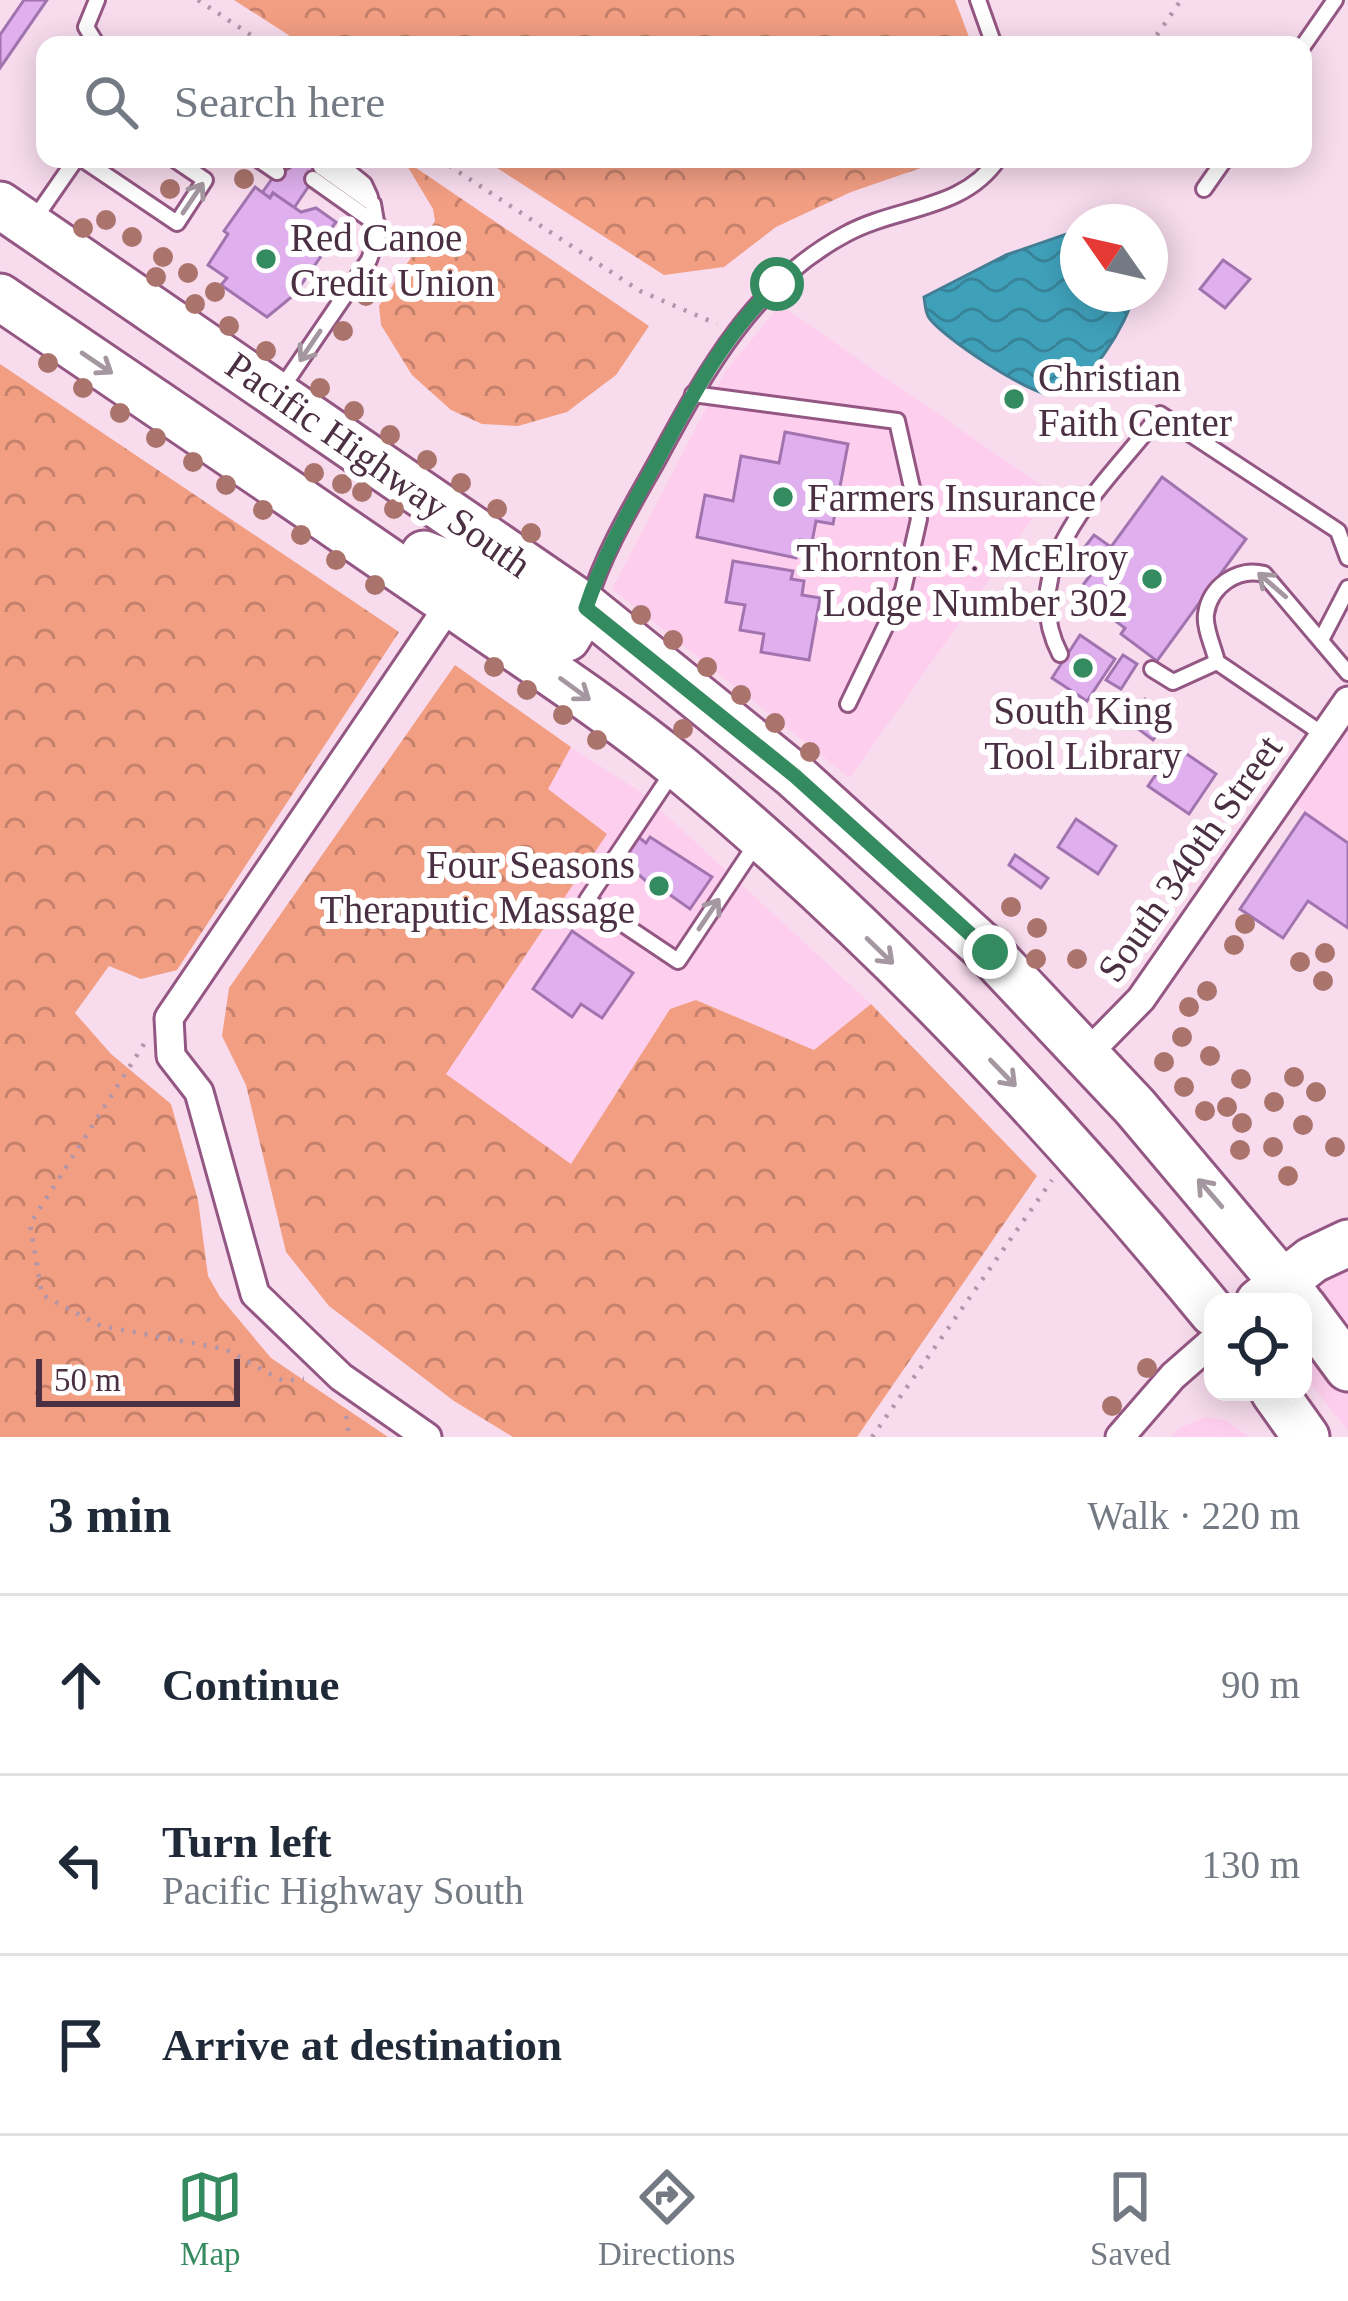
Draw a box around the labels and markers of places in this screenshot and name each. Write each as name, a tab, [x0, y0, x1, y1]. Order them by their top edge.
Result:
place label: Red Canoe Credit Union	[290, 216, 495, 304]
marker: Red Canoe Credit Union	[253, 246, 279, 272]
place label: Christian Faith Center	[1038, 356, 1232, 444]
marker: Christian Faith Center	[1001, 386, 1027, 412]
place label: Farmers Insurance	[807, 476, 1096, 519]
marker: Farmers Insurance	[770, 484, 796, 510]
place label: Thornton F. McElroy Lodge Number 302	[796, 536, 1128, 625]
marker: Thornton F. McElroy Lodge Number 302	[1139, 566, 1165, 592]
marker: South King Tool Library	[1070, 655, 1096, 681]
place label: South King Tool Library	[984, 689, 1182, 778]
place label: Four Seasons Theraputic Massage	[320, 843, 635, 932]
marker: Four Seasons Theraputic Massage	[646, 873, 672, 899]

